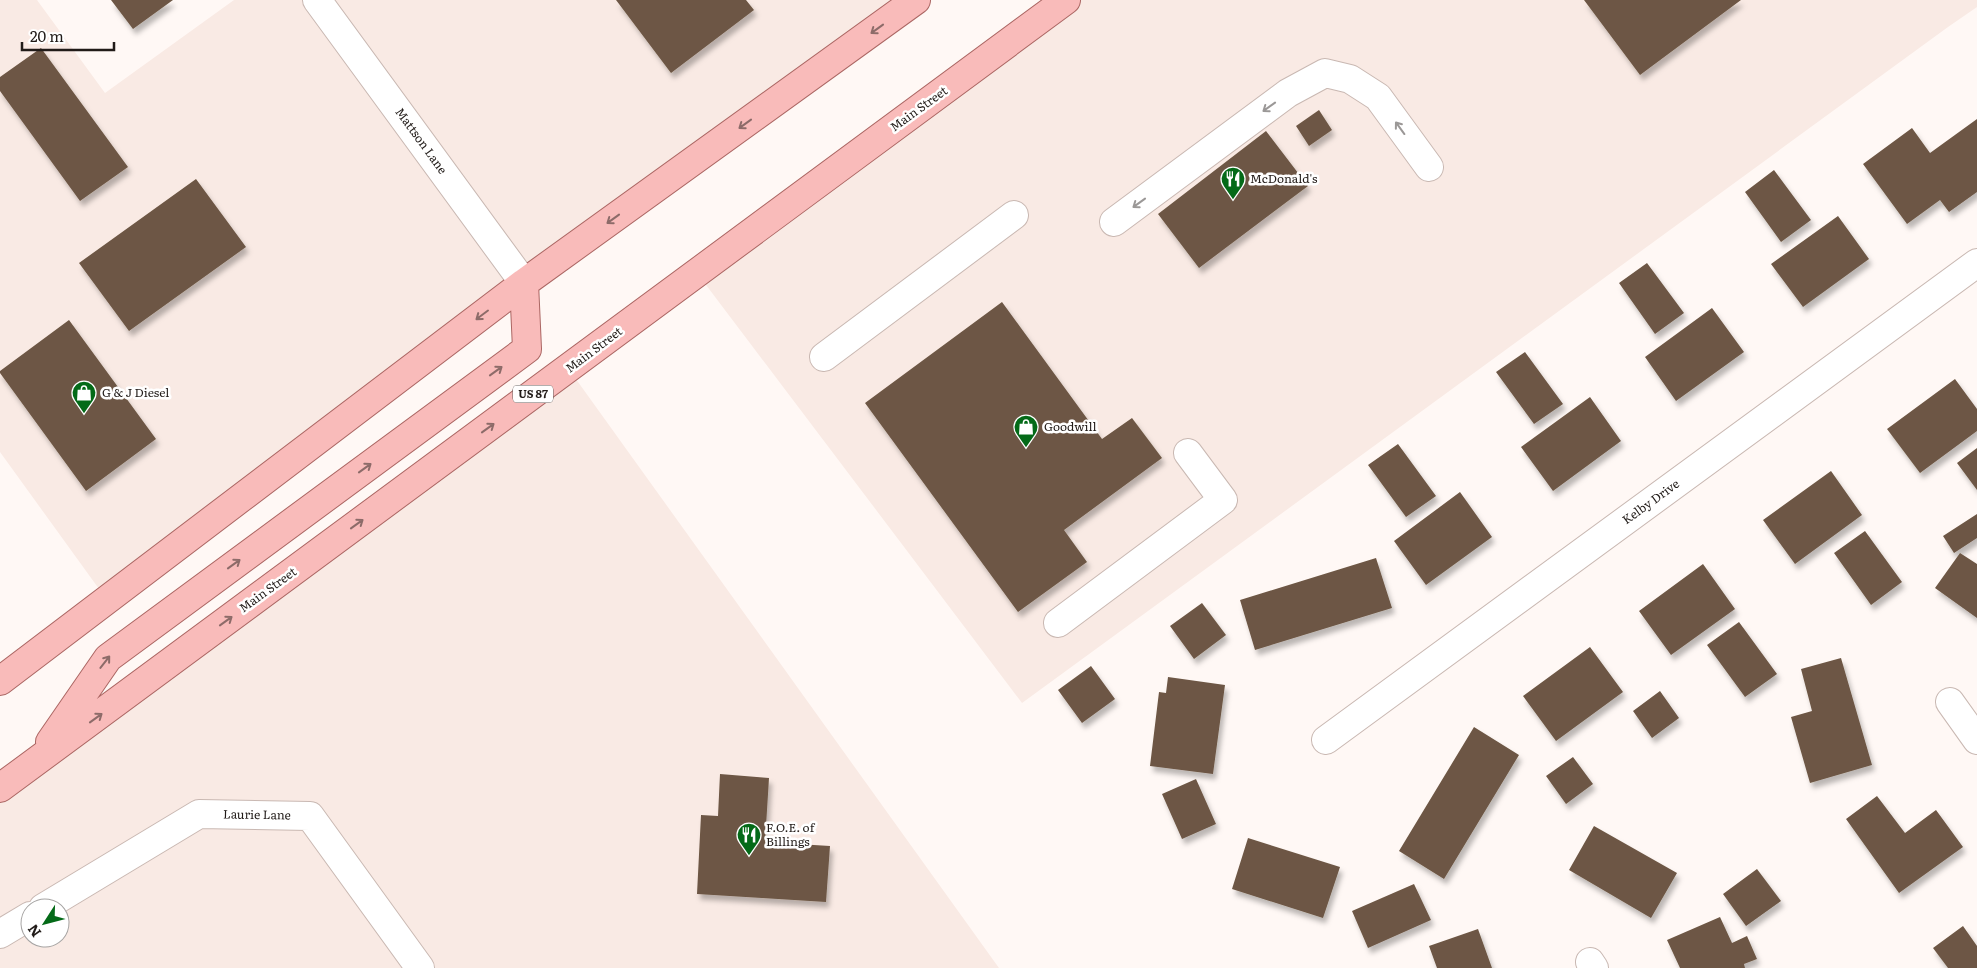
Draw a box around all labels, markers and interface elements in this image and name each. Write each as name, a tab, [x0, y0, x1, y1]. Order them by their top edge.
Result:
scale bar	[22, 20, 115, 52]
one-way arrow	[871, 23, 884, 34]
text: 20 m	[30, 24, 64, 47]
street label: Main Street	[886, 81, 951, 135]
one-way arrow	[1262, 102, 1276, 112]
street label: Mattson Lane	[392, 104, 452, 177]
one-way arrow	[738, 119, 752, 129]
one-way arrow	[1395, 122, 1406, 135]
restaurant icon: McDonald's	[1220, 166, 1246, 200]
place label: McDonald's	[1250, 169, 1318, 187]
one-way arrow	[1133, 198, 1146, 209]
one-way arrow	[606, 214, 620, 224]
one-way arrow	[475, 310, 489, 320]
street label: Main Street	[561, 322, 626, 377]
one-way arrow	[489, 366, 503, 376]
shop icon: G & J Diesel	[71, 380, 97, 414]
place label: G & J Diesel	[102, 383, 169, 401]
road number: US 87	[513, 386, 553, 402]
shop icon: Goodwill	[1013, 414, 1039, 448]
place label: Goodwill	[1044, 417, 1097, 435]
one-way arrow	[481, 423, 495, 433]
one-way arrow	[358, 462, 371, 473]
street label: Kelby Drive	[1618, 474, 1683, 528]
one-way arrow	[350, 519, 363, 530]
one-way arrow	[227, 559, 241, 569]
street label: Main Street	[235, 562, 300, 616]
one-way arrow	[219, 616, 233, 626]
one-way arrow	[100, 656, 111, 669]
one-way arrow	[89, 712, 102, 723]
street label: Laurie Lane	[223, 804, 291, 824]
place label: F.O.E. of Billings	[766, 818, 816, 850]
restaurant icon: F.O.E. of Billings	[736, 822, 762, 856]
north arrow	[20, 898, 70, 948]
text: N	[22, 920, 45, 942]

